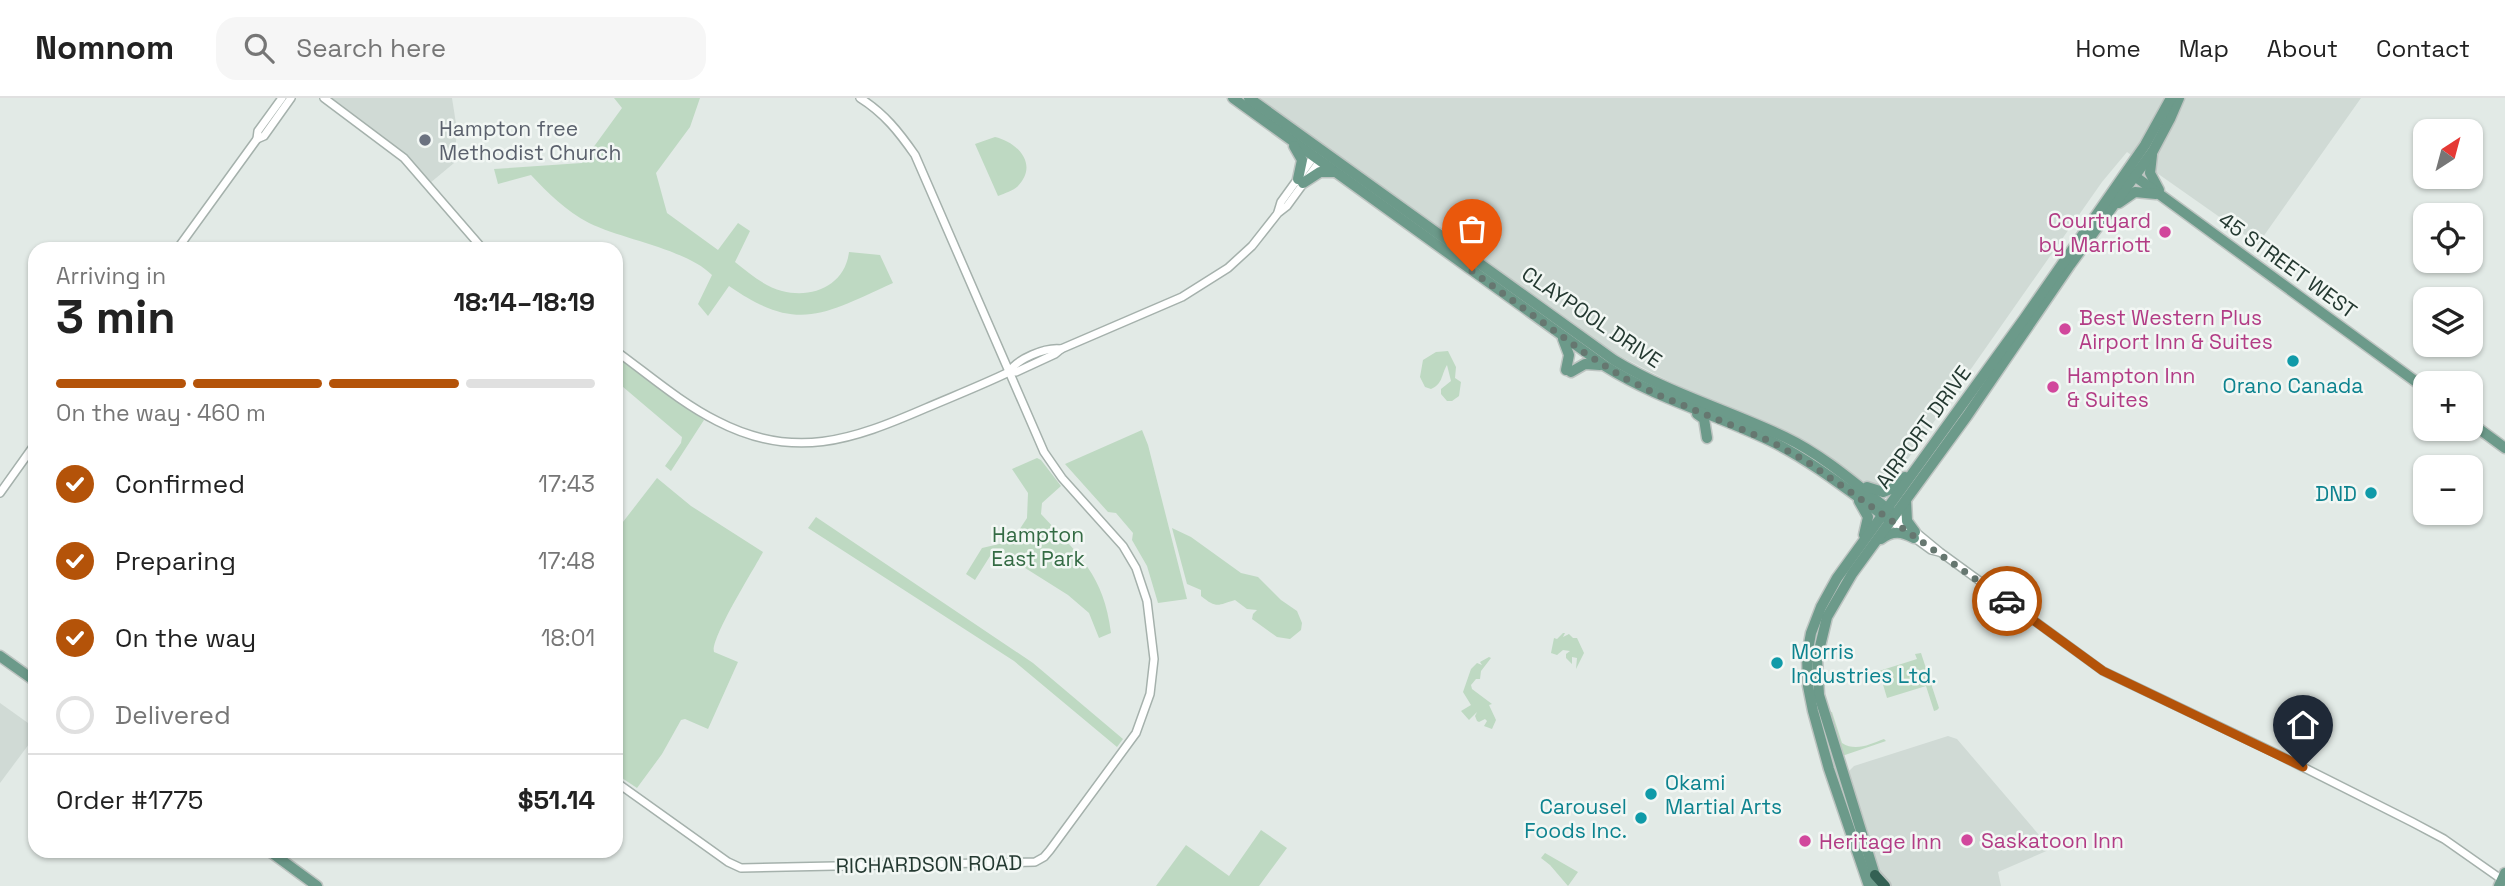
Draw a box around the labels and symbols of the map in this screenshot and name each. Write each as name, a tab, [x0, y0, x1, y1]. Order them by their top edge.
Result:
place label: Hampton free Methodist Church	[439, 115, 621, 166]
north arrow	[2413, 119, 2483, 189]
marker: Hampton free Methodist Church	[417, 132, 433, 148]
pin	[1442, 199, 1502, 271]
street label: 45 STREET WEST	[2214, 206, 2362, 324]
place label: Courtyard by Marriott	[2039, 207, 2151, 258]
marker: Courtyard by Marriott	[2157, 224, 2173, 240]
street label: CLAYPOOL DRIVE	[1517, 260, 1667, 374]
place label: Best Western Plus Airport Inn & Suites	[2079, 304, 2273, 355]
marker: Best Western Plus Airport Inn & Suites	[2057, 321, 2073, 337]
marker: Orano Canada	[2285, 353, 2301, 369]
street label: AIRPORT DRIVE	[1869, 360, 1977, 494]
place label: Hampton Inn & Suites	[2067, 362, 2195, 413]
place label: Orano Canada	[2223, 372, 2363, 399]
marker: Hampton Inn & Suites	[2045, 379, 2061, 395]
place label: DND	[2315, 480, 2357, 507]
marker: DND	[2363, 485, 2379, 501]
park label: Hampton East Park	[991, 521, 1085, 572]
courier	[1972, 566, 2042, 636]
place label: Morris Industries Ltd.	[1791, 638, 1937, 689]
marker: Morris Industries Ltd.	[1769, 655, 1785, 671]
pin	[2273, 695, 2333, 767]
place label: Okami Martial Arts	[1665, 769, 1782, 820]
marker: Okami Martial Arts	[1643, 786, 1659, 802]
place label: Carousel Foods Inc.	[1524, 793, 1627, 844]
marker: Carousel Foods Inc.	[1633, 810, 1649, 826]
place label: Saskatoon Inn	[1981, 827, 2124, 854]
place label: Heritage Inn	[1819, 828, 1942, 855]
marker: Saskatoon Inn	[1959, 832, 1975, 848]
marker: Heritage Inn	[1797, 833, 1813, 849]
street label: RICHARDSON ROAD	[835, 849, 1023, 879]

